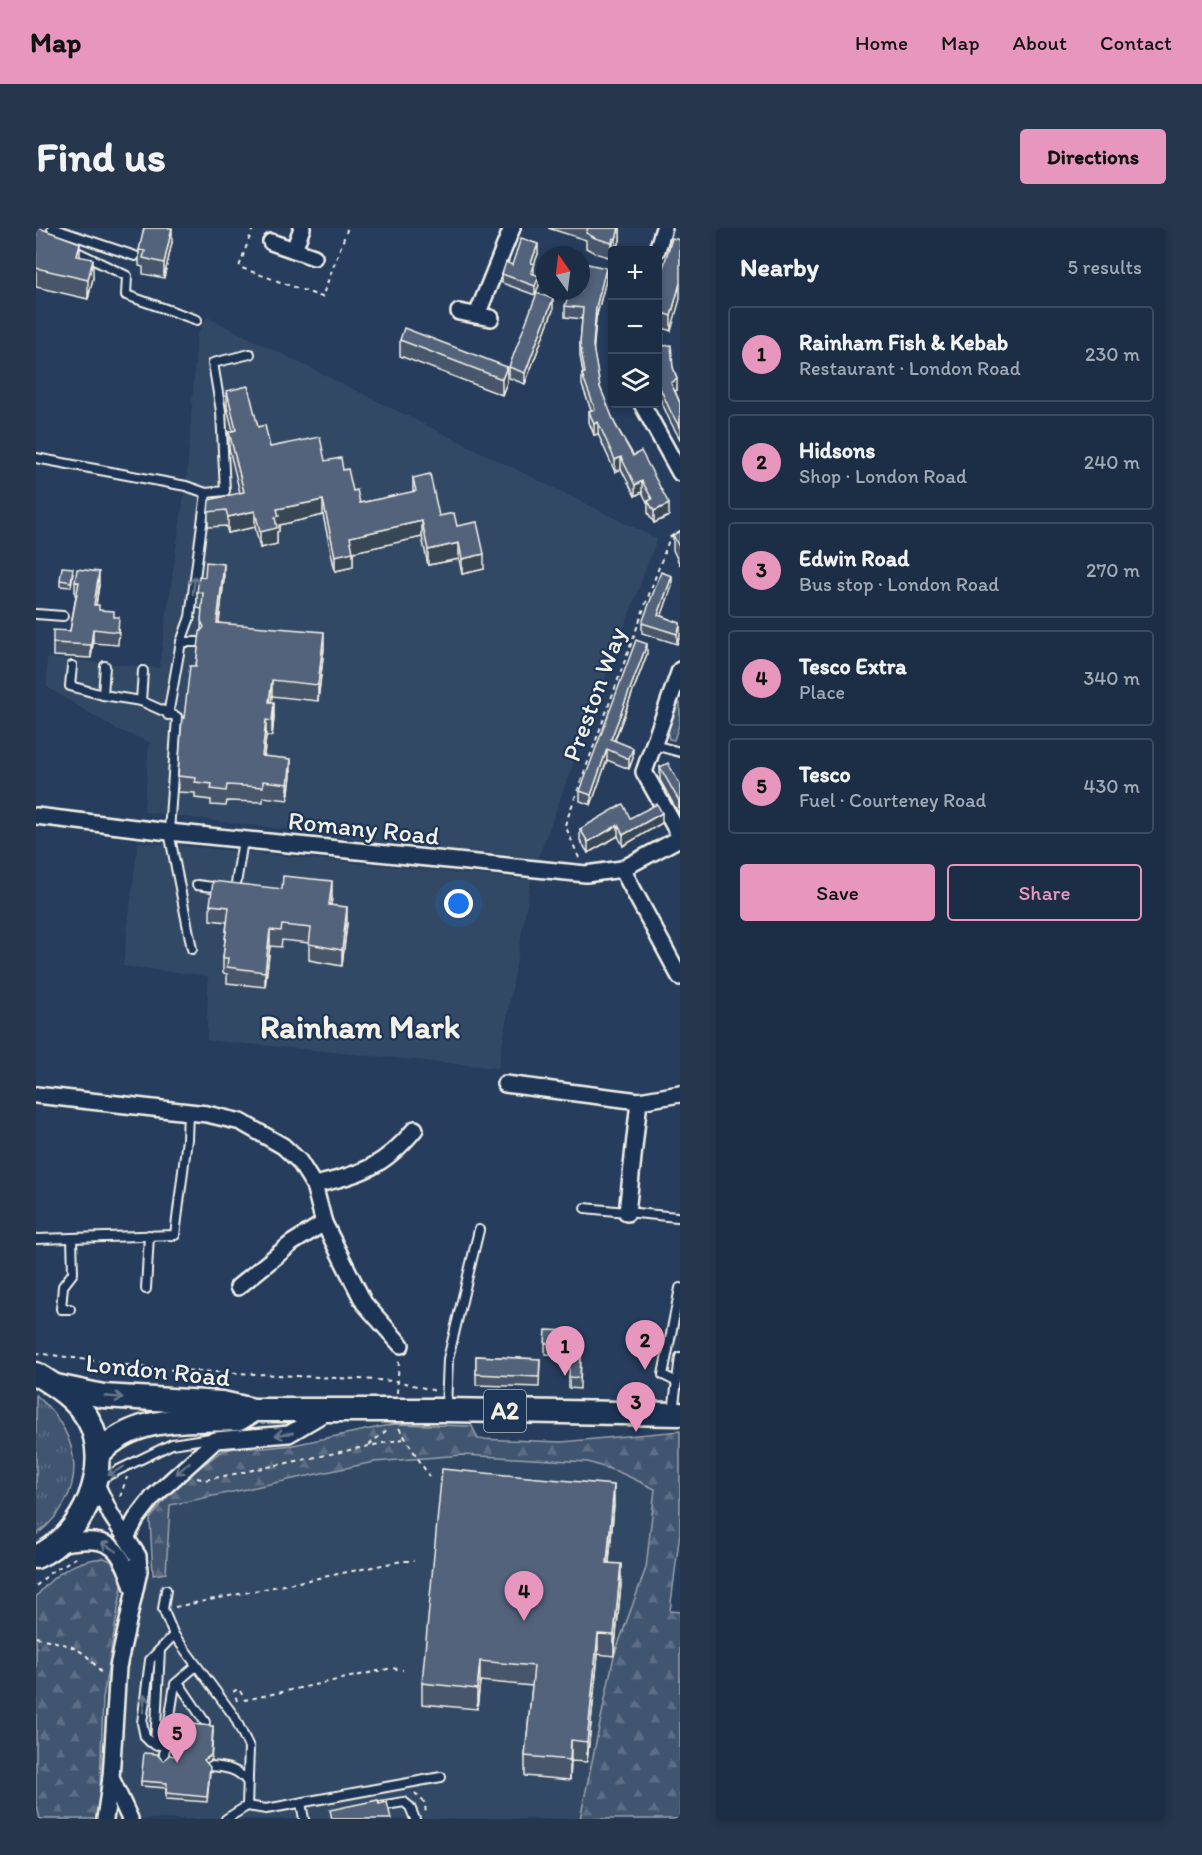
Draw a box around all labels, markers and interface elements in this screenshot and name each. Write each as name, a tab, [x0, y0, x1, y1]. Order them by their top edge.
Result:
text: Map	[30, 25, 81, 59]
text: Home	[855, 30, 908, 55]
text: Map	[941, 30, 980, 55]
text: About	[1013, 30, 1067, 55]
text: Contact	[1100, 30, 1172, 55]
button: Directions	[1020, 129, 1166, 184]
text: Find us	[36, 131, 166, 182]
north arrow	[536, 246, 590, 300]
map controls	[608, 246, 662, 408]
button: +	[608, 246, 662, 300]
text: Nearby	[740, 251, 819, 283]
text: 5 results	[1068, 255, 1142, 279]
button: −	[608, 300, 662, 354]
text: Rainham Fish & Kebab	[799, 329, 1008, 356]
text: 1	[757, 342, 766, 366]
text: 230 m	[1085, 342, 1140, 366]
button: layers	[608, 354, 662, 408]
text: Restaurant · London Road	[799, 356, 1021, 380]
text: Hidsons	[799, 437, 875, 464]
text: 2	[756, 450, 767, 474]
text: 240 m	[1084, 450, 1140, 474]
text: Shop · London Road	[799, 464, 967, 488]
text: Edwin Road	[799, 545, 909, 572]
text: 3	[756, 558, 767, 582]
text: 270 m	[1086, 558, 1140, 582]
text: Bus stop · London Road	[799, 572, 999, 596]
one-way arrow	[188, 576, 199, 596]
street label: Preston Way	[555, 622, 633, 766]
text: Tesco Extra	[799, 653, 907, 680]
text: 4	[755, 666, 768, 690]
text: 340 m	[1083, 666, 1140, 690]
text: Place	[799, 680, 845, 704]
text: Tesco	[799, 761, 851, 788]
text: 5	[756, 774, 767, 798]
text: 430 m	[1083, 774, 1140, 798]
text: Fuel · Courteney Road	[799, 788, 986, 812]
street label: Romany Road	[287, 804, 442, 852]
button: Save	[740, 864, 935, 921]
button: Share	[947, 864, 1142, 921]
your location	[444, 889, 473, 918]
district label: Rainham Mark	[260, 1008, 460, 1046]
pin: 2	[626, 1320, 664, 1370]
pin: 1	[546, 1326, 584, 1376]
street label: London Road	[84, 1346, 233, 1394]
pin: 3	[616, 1382, 656, 1432]
road number: A2	[484, 1390, 526, 1432]
one-way arrow	[103, 1391, 123, 1402]
one-way arrow	[274, 1428, 294, 1439]
one-way arrow	[175, 1461, 190, 1475]
one-way arrow	[107, 1466, 125, 1477]
one-way arrow	[101, 1540, 118, 1552]
pin: 4	[504, 1572, 544, 1621]
one-way arrow	[139, 1694, 150, 1714]
pin: 5	[158, 1714, 196, 1763]

